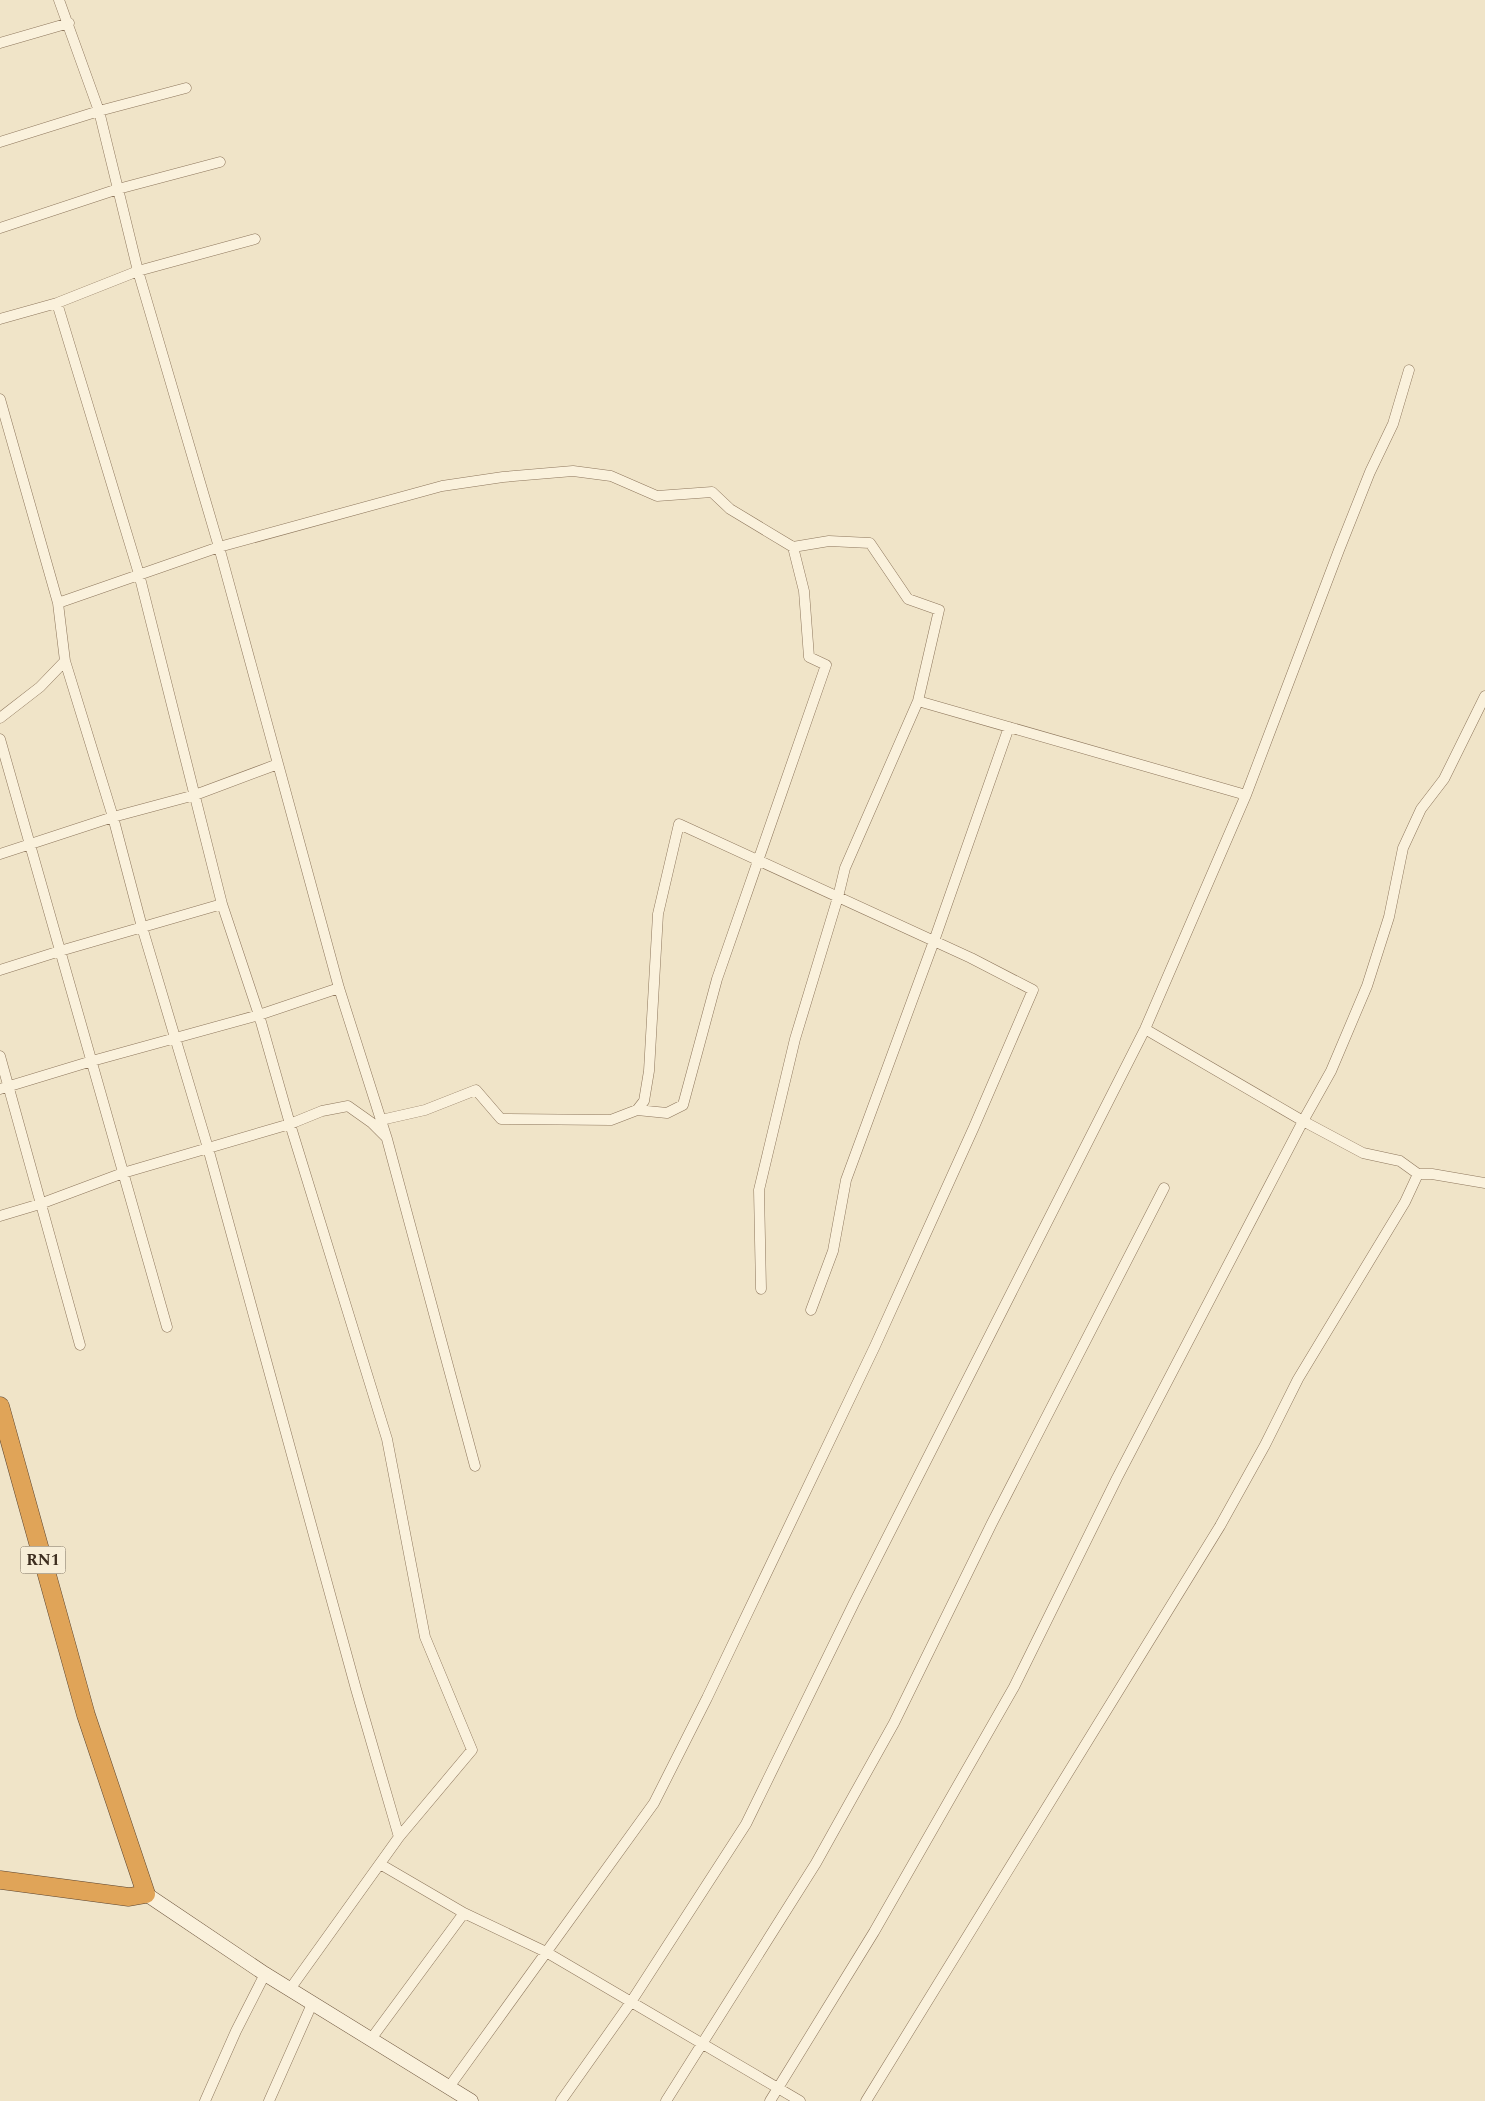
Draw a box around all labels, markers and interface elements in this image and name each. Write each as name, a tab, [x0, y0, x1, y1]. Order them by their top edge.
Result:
road number: RN1	[20, 1546, 66, 1574]

